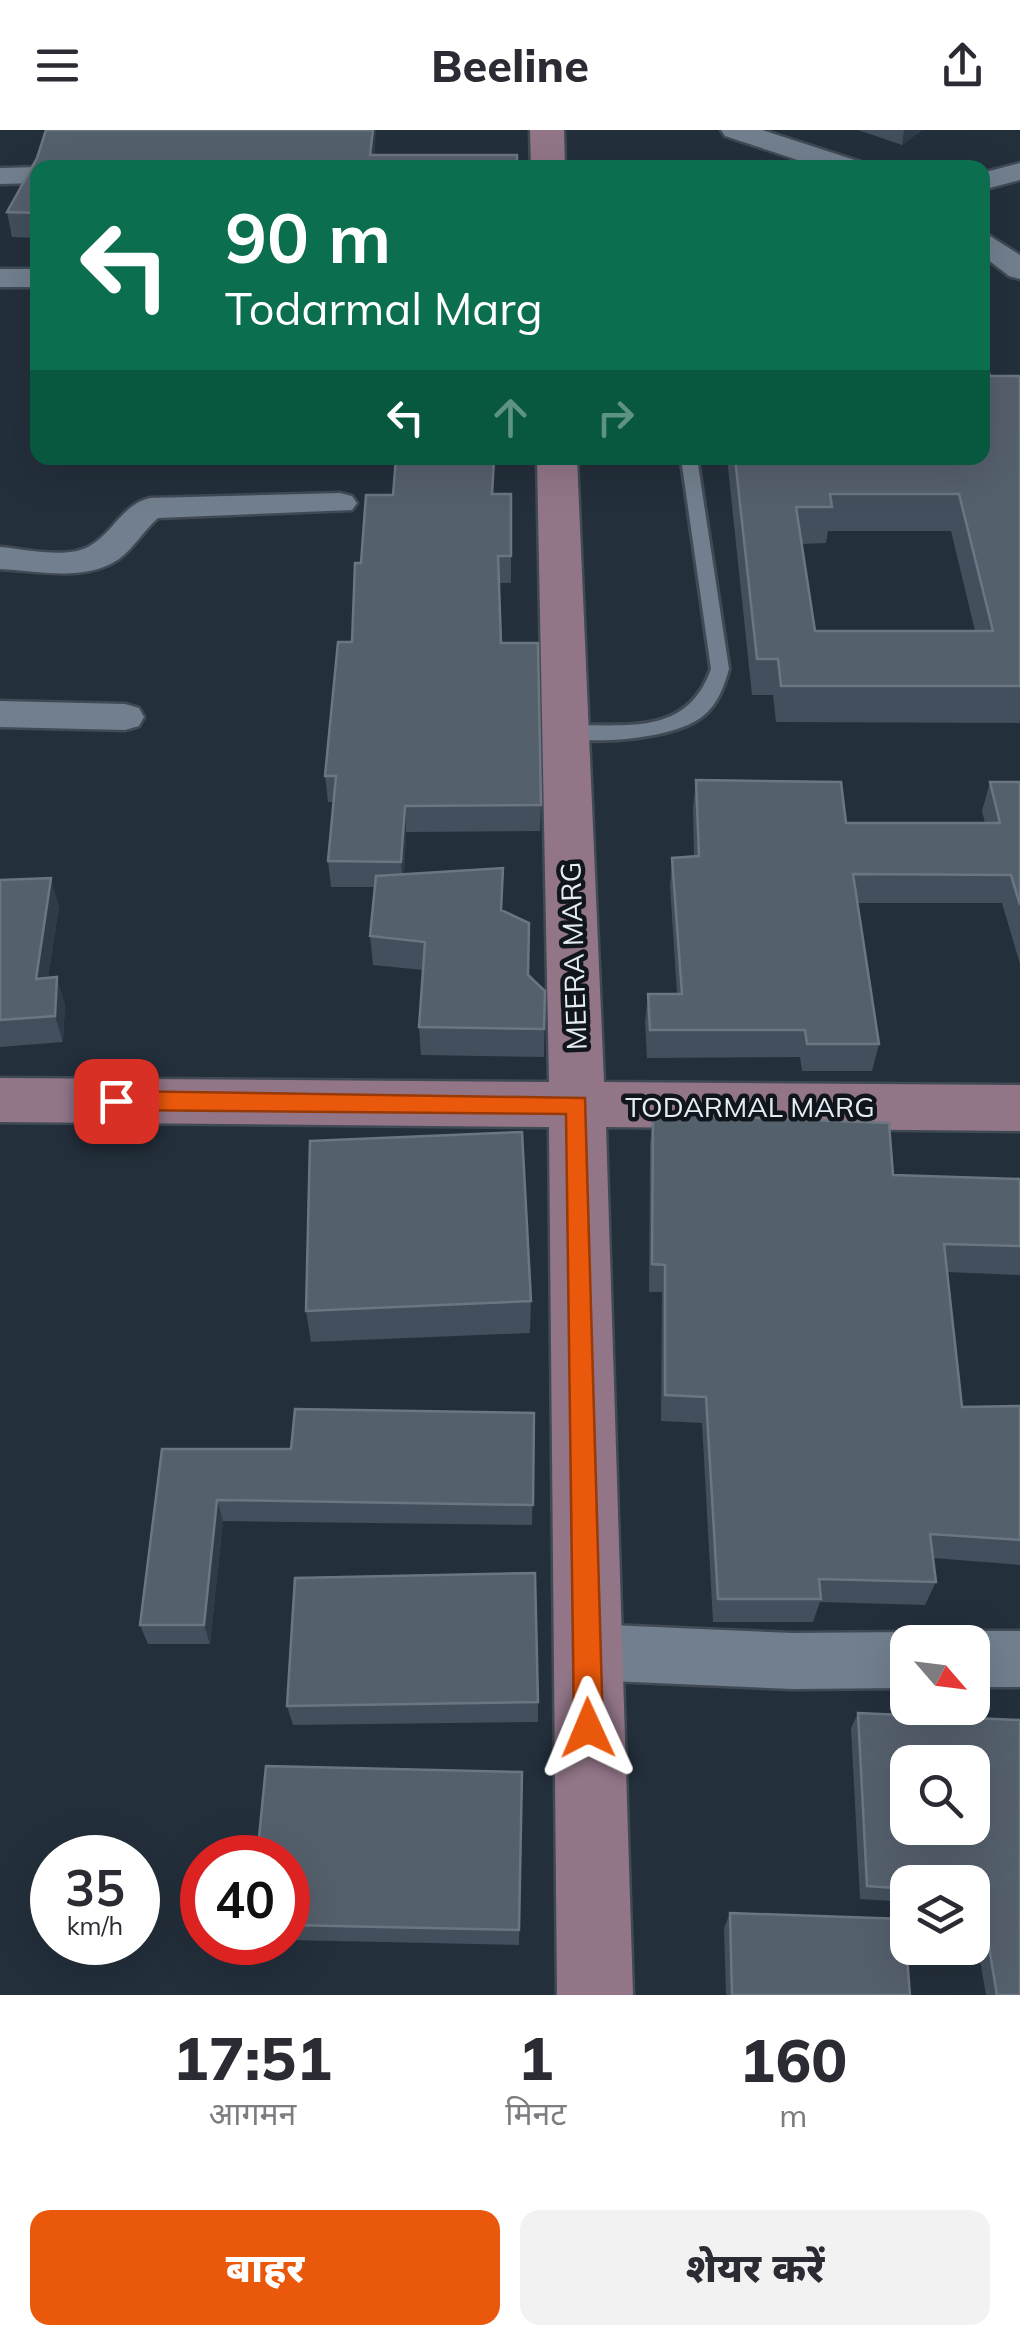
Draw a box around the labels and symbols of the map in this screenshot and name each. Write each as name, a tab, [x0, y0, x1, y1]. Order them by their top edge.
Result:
street label: MEERA MARG	[552, 861, 594, 1051]
pin	[74, 1059, 159, 1144]
street label: TODARMAL MARG	[625, 1089, 875, 1124]
north arrow	[890, 1625, 990, 1725]
position arrow	[536, 1676, 640, 1780]
speed limit sign: 40	[180, 1835, 310, 1965]

